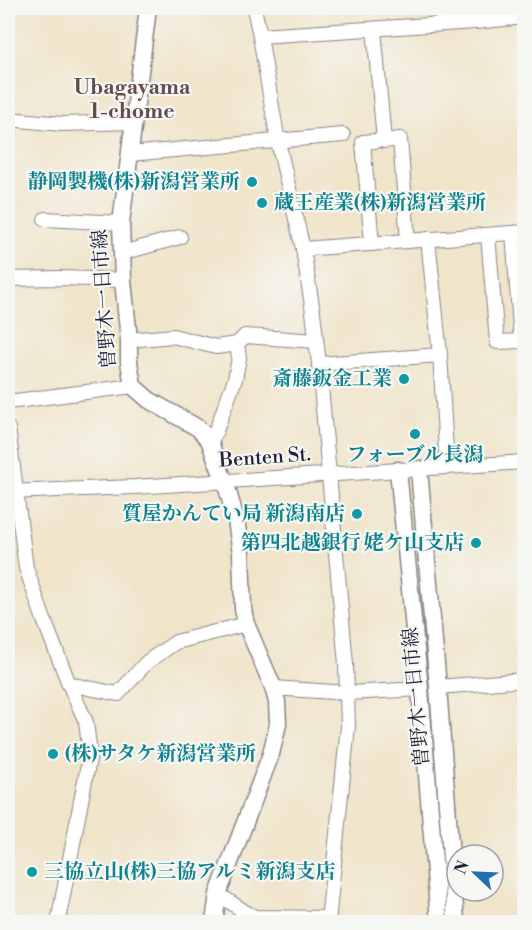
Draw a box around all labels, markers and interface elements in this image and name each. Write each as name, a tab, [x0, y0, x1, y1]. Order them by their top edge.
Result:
district label: Ubagayama 1-chome	[74, 75, 191, 125]
place label: 静岡製機(株)新潟営業所	[28, 170, 240, 195]
marker: 静岡製機(株)新潟営業所	[245, 175, 259, 189]
place label: 蔵王産業(株)新潟営業所	[274, 191, 486, 216]
marker: 蔵王産業(株)新潟営業所	[255, 196, 269, 210]
street label: 曽野木一日市線	[88, 228, 122, 370]
place label: 斎藤鈑金工業	[272, 367, 392, 392]
marker: 斎藤鈑金工業	[397, 372, 411, 386]
marker: フォーブル長潟	[408, 427, 422, 441]
street label: Benten St.	[217, 442, 312, 474]
place label: フォーブル長潟	[346, 443, 484, 468]
place label: 質屋かんてい局 新潟南店	[122, 502, 345, 527]
marker: 質屋かんてい局 新潟南店	[350, 507, 364, 521]
place label: 第四北越銀行 姥ケ山支店	[241, 531, 464, 556]
marker: 第四北越銀行 姥ケ山支店	[469, 536, 483, 550]
street label: 曽野木一日市線	[398, 626, 436, 768]
place label: (株)サタケ新潟営業所	[65, 742, 256, 767]
marker: (株)サタケ新潟営業所	[46, 747, 60, 761]
north arrow	[445, 843, 505, 903]
text: N	[450, 857, 474, 877]
place label: 三協立山(株)三協アルミ新潟支店	[44, 860, 336, 885]
marker: 三協立山(株)三協アルミ新潟支店	[25, 865, 39, 879]

